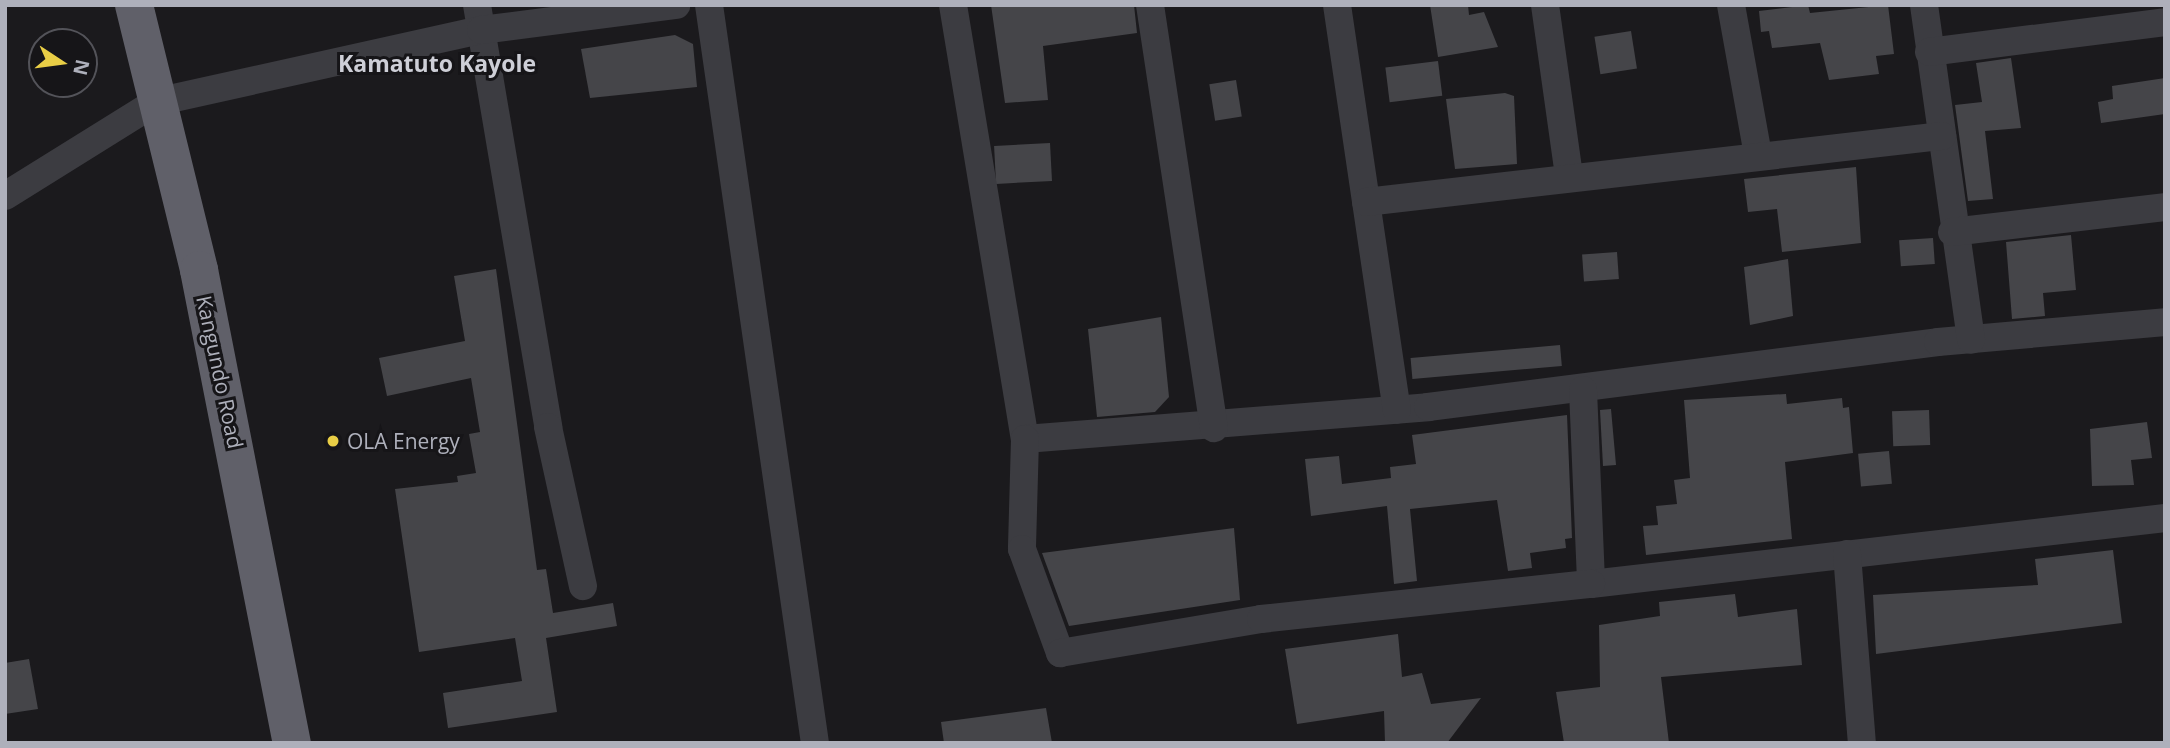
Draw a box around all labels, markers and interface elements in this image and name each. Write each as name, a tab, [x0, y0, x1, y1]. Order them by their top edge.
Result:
north arrow	[28, 28, 98, 98]
district label: Kamatuto Kayole	[338, 49, 536, 77]
text: N	[67, 57, 96, 78]
street label: Kangundo Road	[191, 293, 249, 451]
place label: OLA Energy	[347, 428, 460, 454]
marker: OLA Energy	[325, 433, 341, 449]

